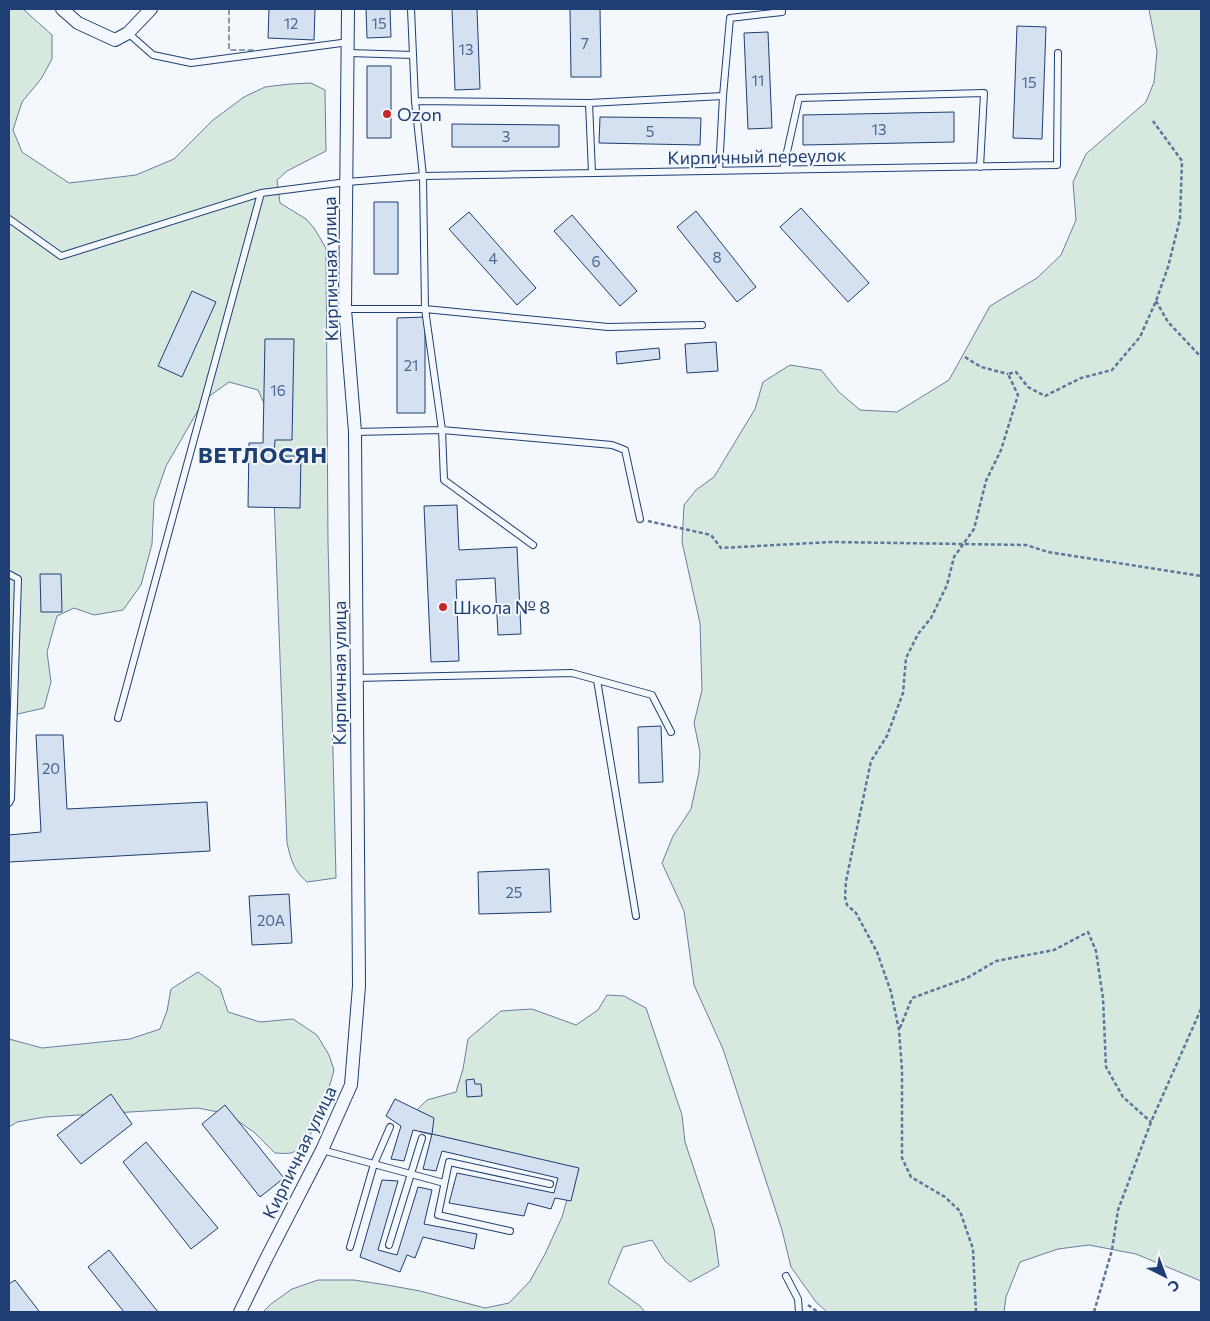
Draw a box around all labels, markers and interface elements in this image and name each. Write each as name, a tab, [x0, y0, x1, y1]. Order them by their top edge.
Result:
house number: 12	[284, 14, 298, 32]
house number: 15	[371, 14, 387, 32]
house number: 7	[581, 34, 589, 52]
house number: 13	[459, 40, 473, 58]
house number: 11	[752, 71, 764, 89]
house number: 15	[1021, 73, 1037, 91]
place label: Ozon	[397, 103, 442, 125]
marker: Ozon	[381, 108, 393, 120]
house number: 13	[872, 120, 886, 138]
house number: 5	[646, 122, 654, 140]
house number: 3	[502, 127, 510, 145]
street label: Кирпичный переулок	[667, 143, 847, 169]
street label: Кирпичная улица	[318, 196, 342, 342]
house number: 8	[712, 248, 722, 266]
house number: 4	[489, 249, 498, 267]
house number: 6	[591, 252, 601, 270]
house number: 21	[404, 356, 418, 374]
house number: 16	[270, 381, 286, 399]
district label: ВЕТЛОСЯН	[198, 441, 328, 468]
place label: Школа № 8	[453, 596, 550, 618]
street label: Кирпичная улица	[328, 601, 350, 745]
marker: Школа № 8	[437, 601, 449, 613]
house number: 20	[42, 759, 60, 777]
house number: 25	[506, 883, 522, 901]
house number: 20А	[257, 911, 285, 929]
street label: Кирпичная улица	[257, 1082, 341, 1222]
north arrow	[1140, 1251, 1190, 1301]
text: С	[1165, 1277, 1183, 1296]

